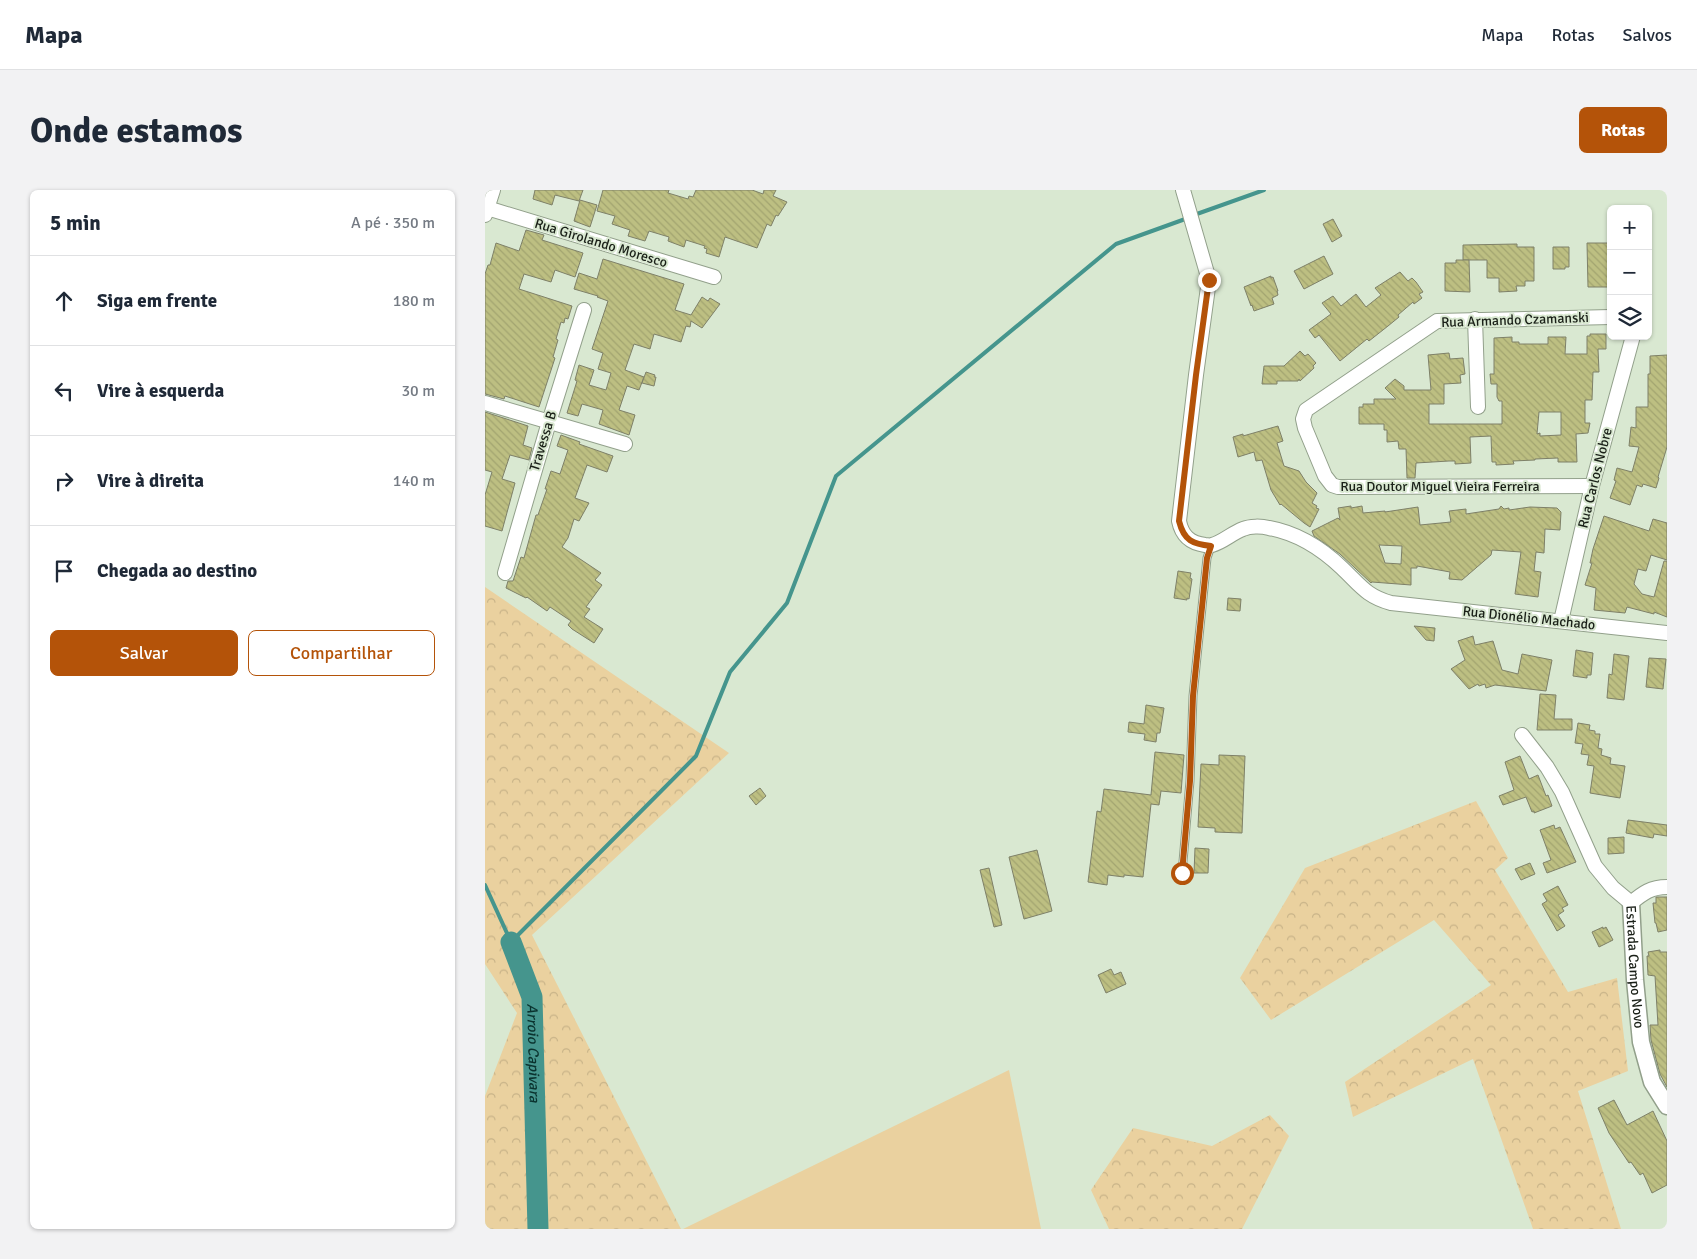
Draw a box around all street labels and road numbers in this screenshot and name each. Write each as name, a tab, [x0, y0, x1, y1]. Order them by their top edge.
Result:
street label: Rua Girolando Moresco	[533, 215, 669, 271]
street label: Rua Armando Czamanski	[1441, 309, 1589, 331]
street label: Travessa B	[526, 409, 560, 473]
street label: Rua Carlos Nobre	[1574, 426, 1616, 530]
street label: Rua Doutor Miguel Vieira Ferreira	[1340, 478, 1540, 495]
street label: Rua Dionélio Machado	[1462, 603, 1596, 633]
street label: Estrada Campo Novo	[1623, 905, 1648, 1029]

